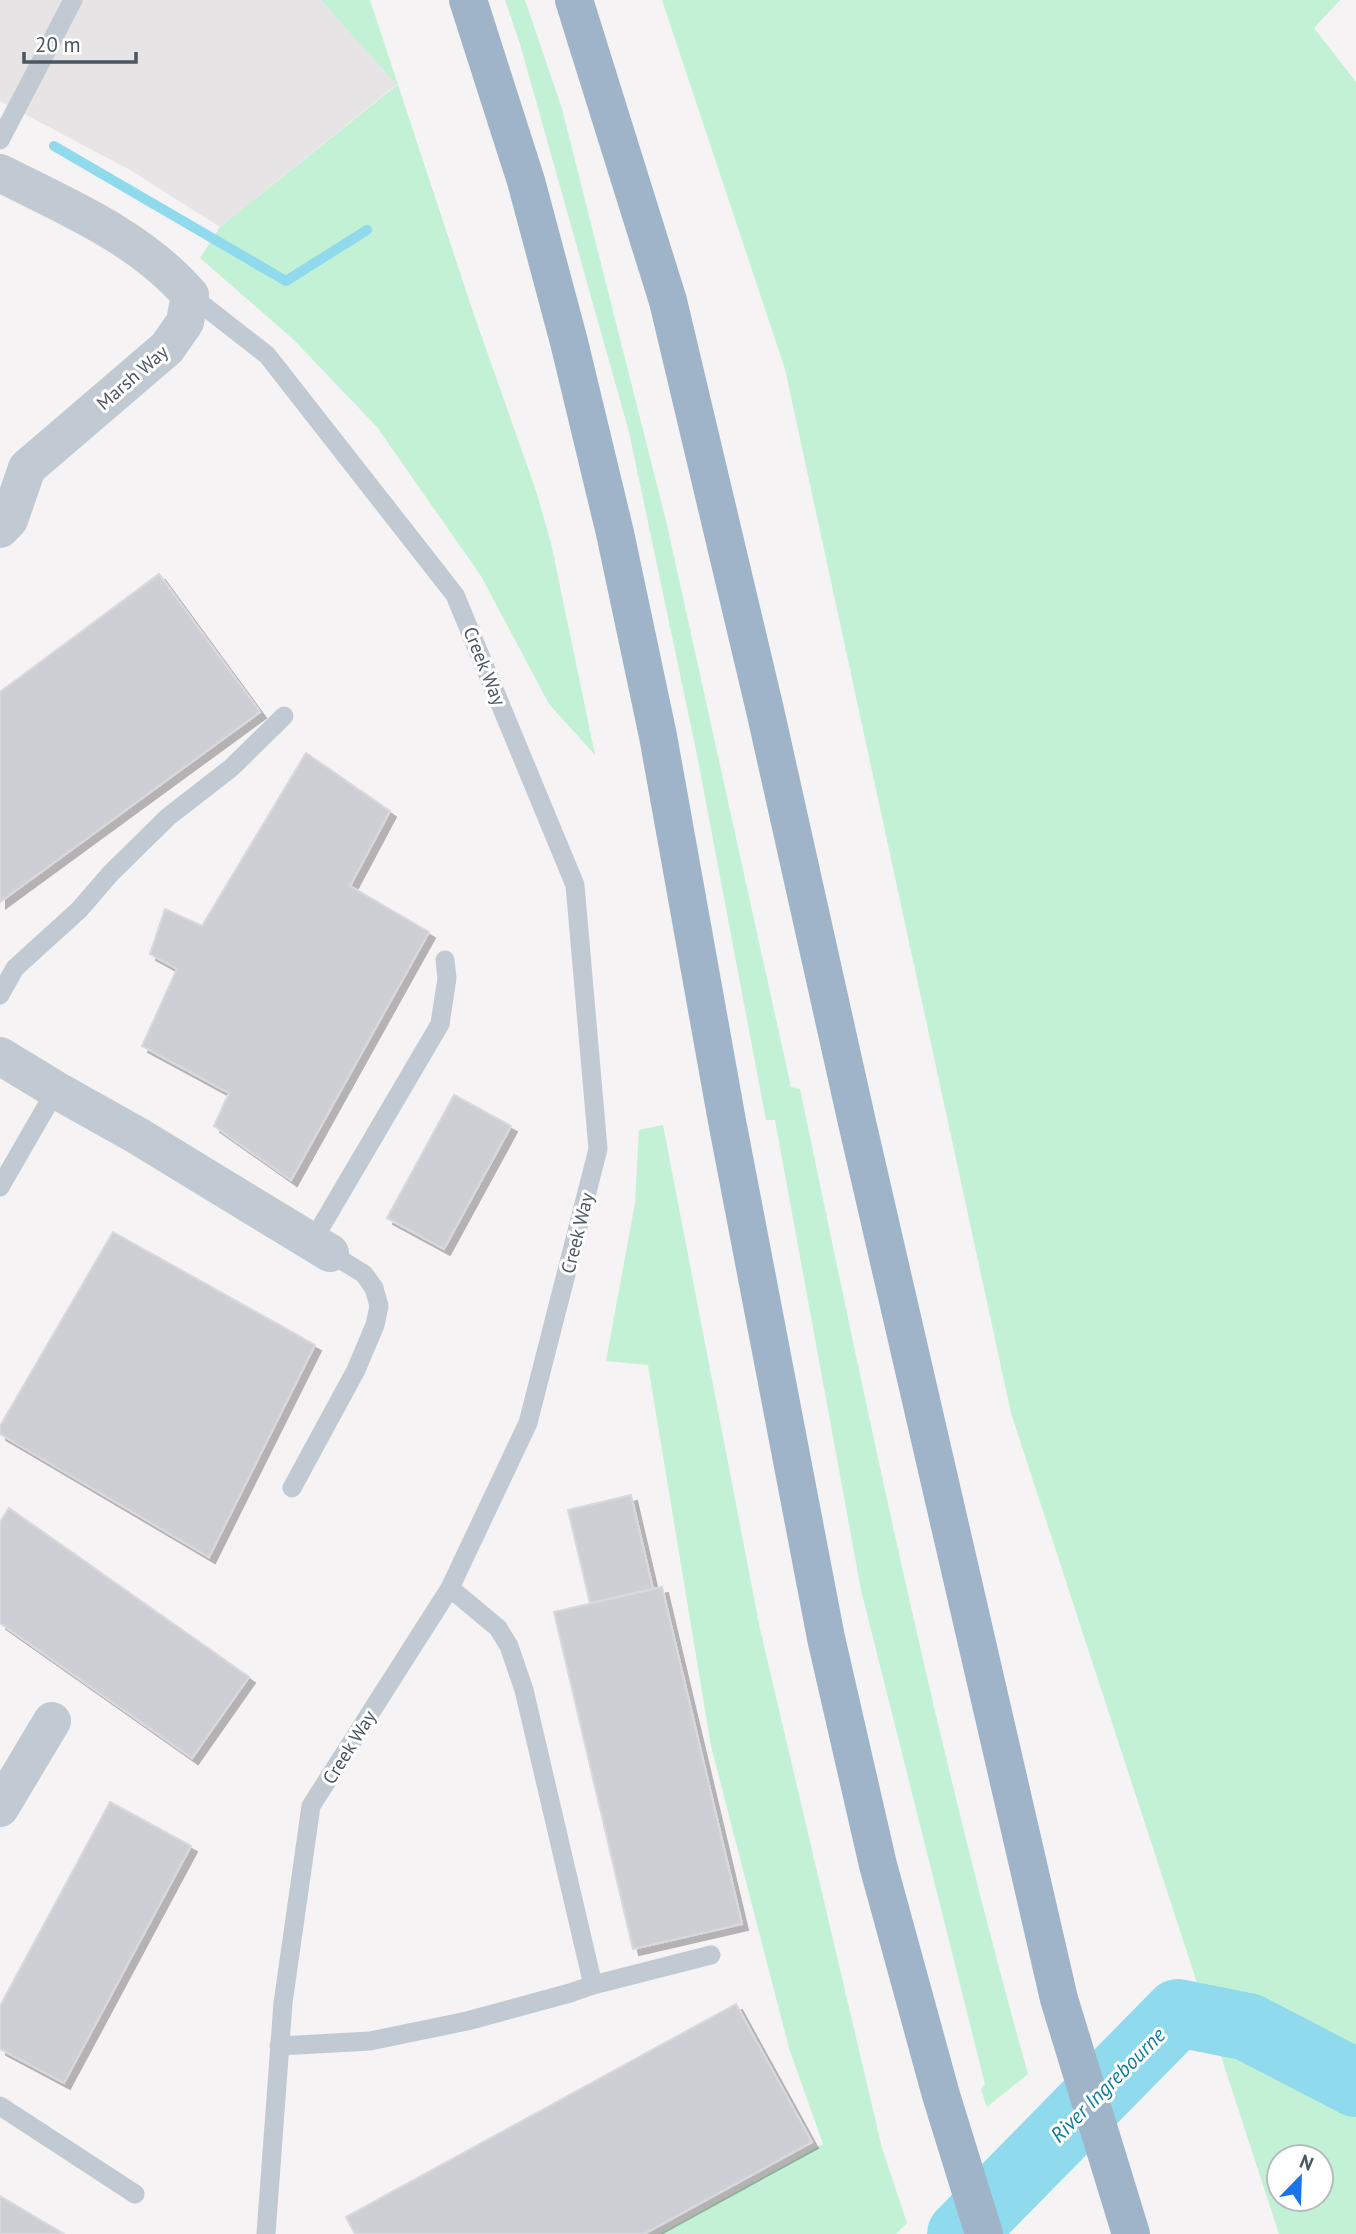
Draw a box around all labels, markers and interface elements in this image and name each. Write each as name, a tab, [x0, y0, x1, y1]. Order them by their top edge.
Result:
scale bar	[24, 21, 136, 65]
text: 20 m	[35, 31, 81, 58]
street label: Marsh Way	[91, 339, 173, 415]
street label: Creek Way	[458, 623, 512, 709]
street label: Creek Way	[555, 1190, 599, 1276]
street label: Creek Way	[317, 1706, 381, 1788]
water label: River Ingrebourne	[1044, 2021, 1171, 2148]
north arrow	[1265, 2143, 1335, 2213]
text: N	[1296, 2149, 1317, 2176]

